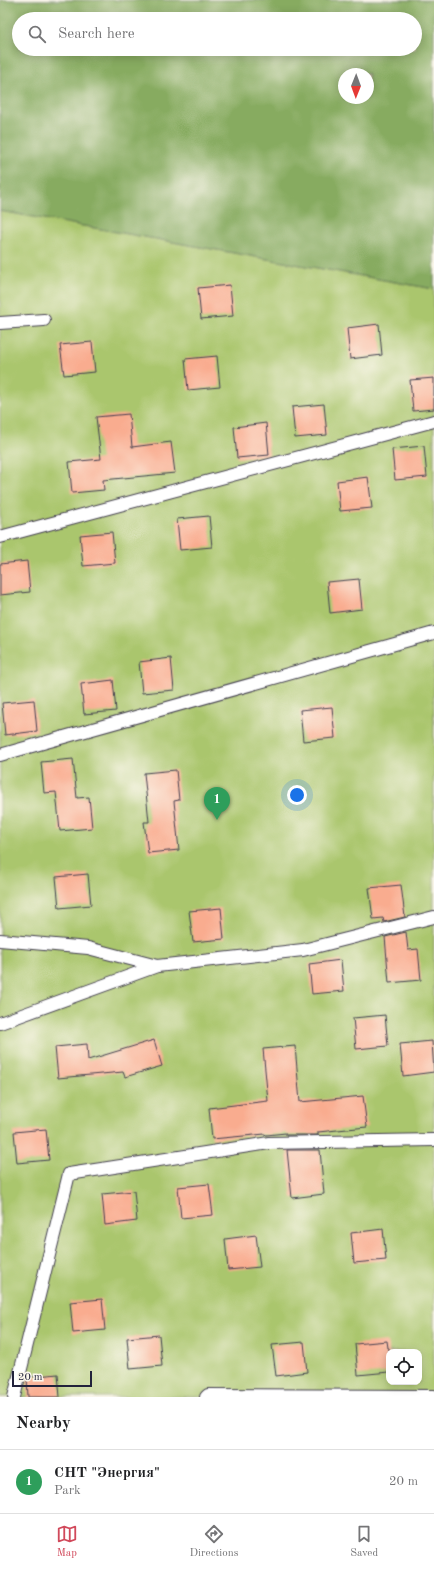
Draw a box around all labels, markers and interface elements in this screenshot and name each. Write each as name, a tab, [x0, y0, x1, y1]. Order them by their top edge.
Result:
search box	[12, 12, 422, 56]
icon: search	[26, 23, 48, 45]
text: Search here	[58, 27, 135, 42]
north arrow	[338, 68, 374, 104]
your location	[287, 785, 307, 805]
pin: 1	[204, 787, 230, 820]
map controls	[386, 1349, 422, 1385]
button: locate	[386, 1349, 422, 1385]
scale bar	[12, 1369, 92, 1388]
text: 20 m	[18, 1372, 43, 1383]
text: Nearby	[16, 1415, 71, 1432]
text: СНТ "Энергия"	[54, 1466, 160, 1481]
text: 1	[25, 1475, 33, 1488]
text: 20 m	[389, 1475, 418, 1488]
text: Park	[54, 1484, 81, 1497]
tab: Map	[56, 1523, 78, 1561]
tab: Directions	[190, 1523, 238, 1561]
tab: Saved	[350, 1523, 378, 1561]

